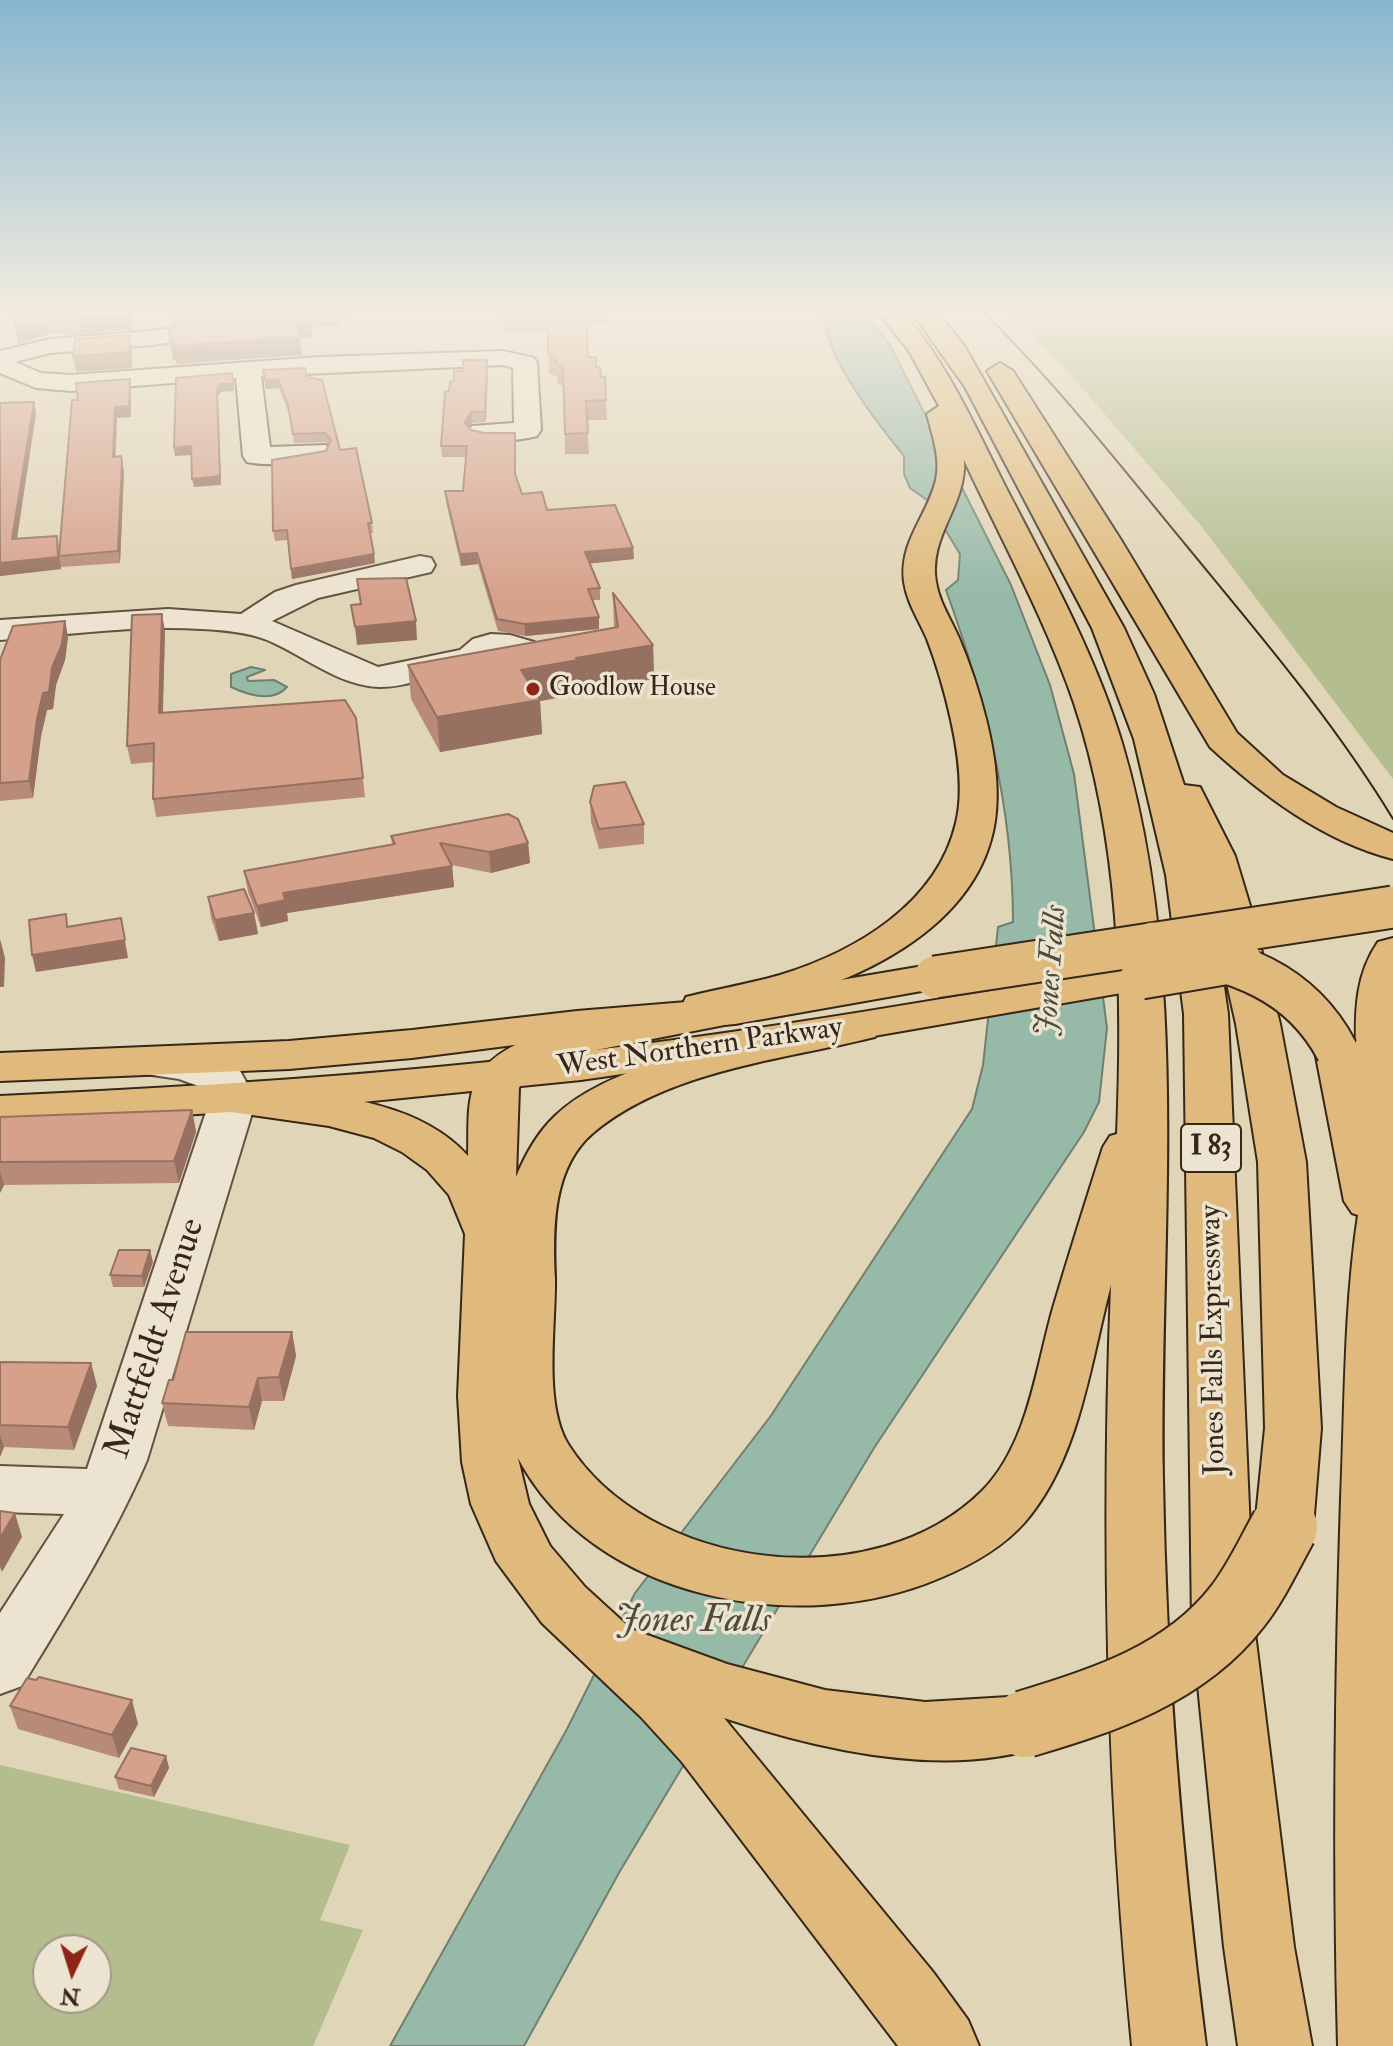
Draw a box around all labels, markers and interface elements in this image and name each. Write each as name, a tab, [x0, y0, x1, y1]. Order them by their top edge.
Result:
place label: Goodlow House	[549, 673, 716, 705]
marker: Goodlow House	[524, 680, 542, 698]
water label: Jones Falls	[1029, 904, 1077, 1038]
street label: West Northern Parkway	[555, 1011, 845, 1087]
road number: I 83	[1181, 1124, 1241, 1172]
street label: Jones Falls Expressway	[1195, 1204, 1235, 1476]
street label: Mattfeldt Avenue	[98, 1214, 216, 1464]
water label: Jones Falls	[615, 1600, 771, 1646]
north arrow	[32, 1934, 112, 2014]
text: N	[60, 1981, 81, 2011]

